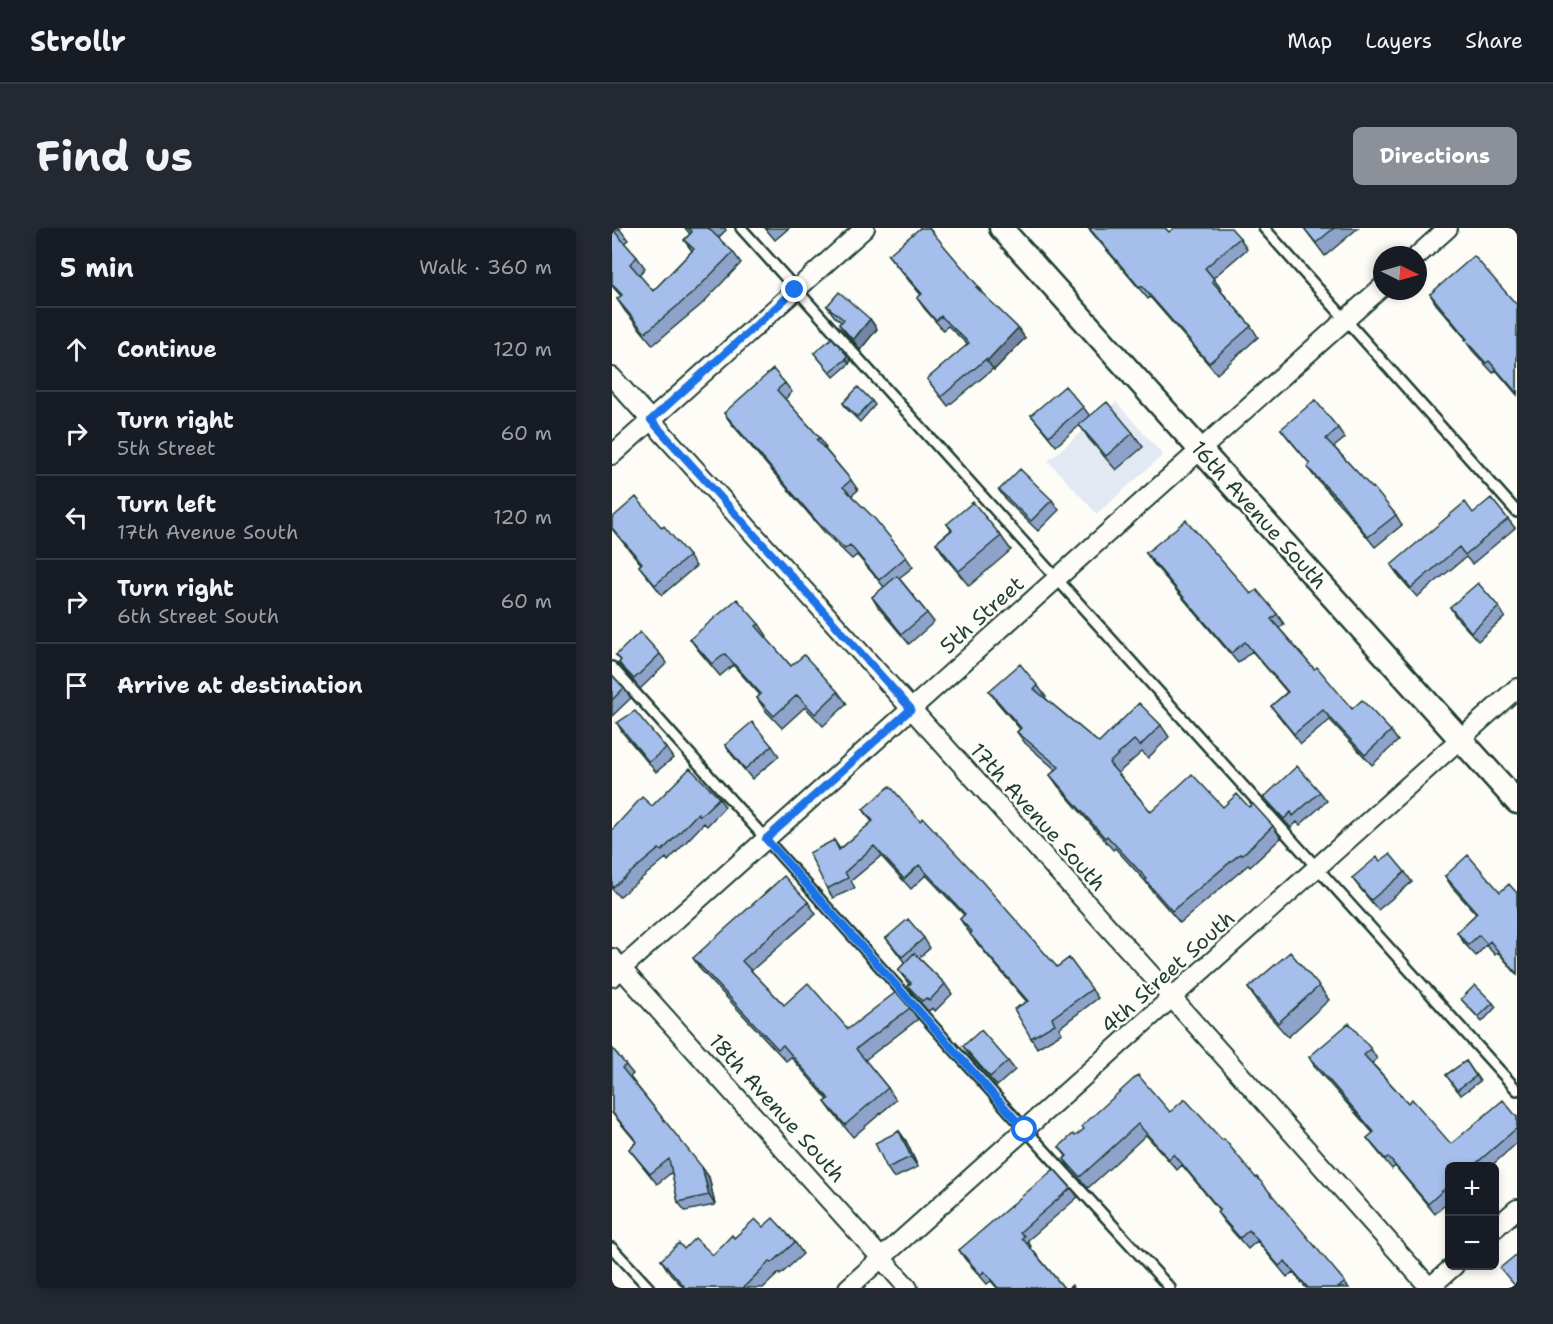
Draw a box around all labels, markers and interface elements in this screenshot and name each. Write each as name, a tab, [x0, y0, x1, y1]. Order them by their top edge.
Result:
text: Strollr	[30, 22, 126, 60]
text: Map	[1287, 27, 1332, 55]
text: Layers	[1365, 27, 1432, 55]
text: Share	[1465, 27, 1523, 55]
button: Directions	[1353, 127, 1517, 185]
text: Find us	[36, 128, 193, 184]
north arrow	[1373, 246, 1427, 300]
text: 5 min	[60, 250, 134, 285]
text: Walk · 360 m	[419, 254, 552, 280]
route end	[781, 276, 807, 302]
icon: ahead	[60, 333, 93, 366]
text: Continue	[117, 335, 217, 364]
text: 120 m	[493, 336, 552, 362]
text: Turn right	[117, 406, 234, 435]
icon: right	[60, 417, 93, 450]
text: 60 m	[500, 420, 552, 446]
text: 5th Street	[117, 435, 216, 461]
street label: 16th Avenue South	[1185, 435, 1333, 595]
text: Turn left	[117, 490, 216, 519]
icon: left	[60, 501, 93, 534]
text: 120 m	[493, 504, 552, 530]
text: 17th Avenue South	[117, 519, 298, 545]
street label: 5th Street	[934, 570, 1030, 660]
text: Turn right	[117, 574, 234, 603]
icon: right	[60, 585, 93, 618]
text: 60 m	[500, 588, 552, 614]
text: 6th Street South	[117, 603, 279, 629]
icon: arrive	[60, 669, 93, 702]
text: Arrive at destination	[117, 671, 363, 700]
street label: 17th Avenue South	[964, 737, 1112, 897]
street label: 4th Street South	[1095, 904, 1241, 1040]
street label: 18th Avenue South	[703, 1028, 851, 1188]
route start	[1011, 1116, 1037, 1142]
map controls	[1445, 1162, 1499, 1270]
button: +	[1445, 1162, 1499, 1216]
button: −	[1445, 1216, 1499, 1270]

